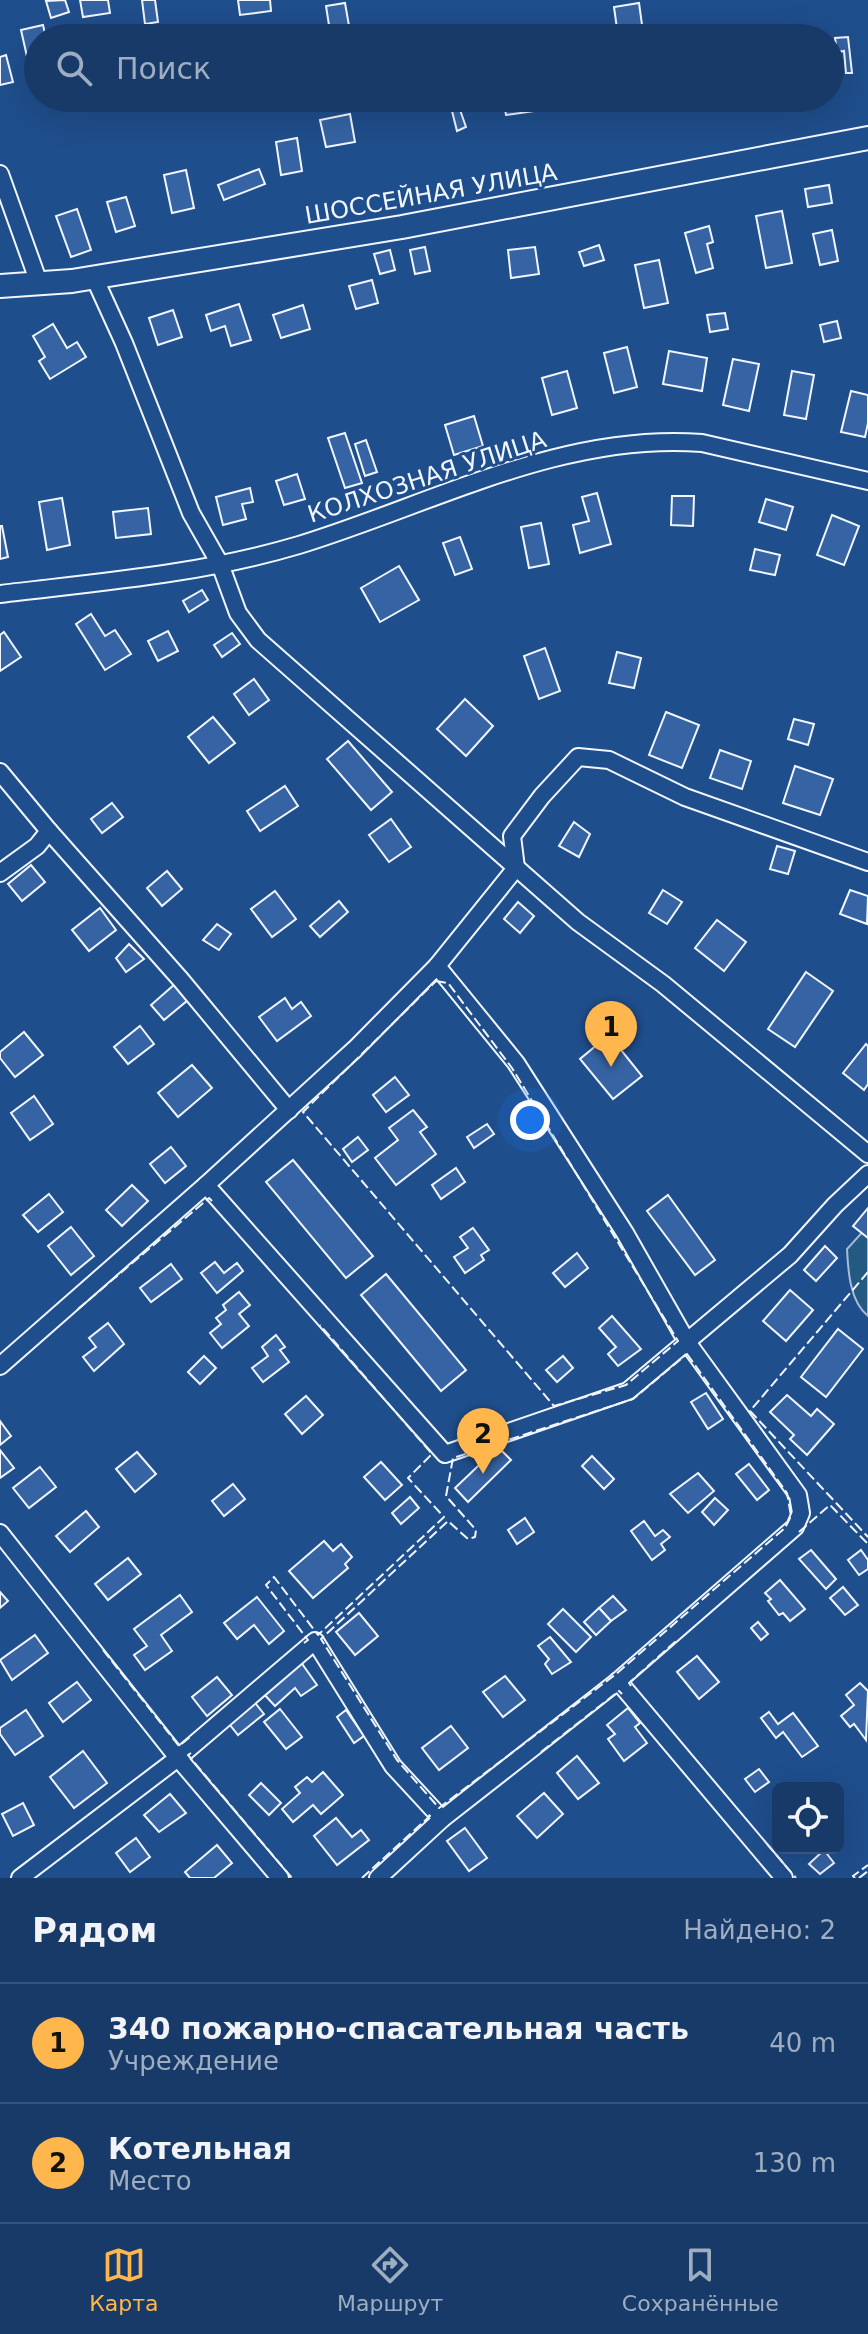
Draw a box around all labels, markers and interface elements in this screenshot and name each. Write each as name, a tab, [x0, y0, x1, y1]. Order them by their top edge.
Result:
search box	[24, 24, 844, 112]
icon: search	[52, 46, 96, 90]
text: Поиск	[116, 51, 211, 86]
street label: ШОССЕЙНАЯ УЛИЦА	[303, 157, 560, 230]
street label: КОЛХОЗНАЯ УЛИЦА	[304, 425, 550, 529]
pin: 1	[585, 1001, 637, 1067]
your location	[510, 1100, 550, 1140]
pin: 2	[457, 1408, 509, 1474]
map controls	[772, 1782, 844, 1854]
button: locate	[772, 1782, 844, 1854]
text: Рядом	[32, 1910, 157, 1950]
text: Найдено: 2	[683, 1915, 836, 1945]
text: 340 пожарно-спасательная часть	[108, 2011, 689, 2046]
text: 1	[49, 2028, 67, 2058]
text: 40 m	[769, 2028, 836, 2058]
text: Учреждение	[108, 2046, 279, 2076]
text: Котельная	[108, 2131, 292, 2166]
text: 2	[49, 2148, 67, 2178]
text: 130 m	[753, 2148, 836, 2178]
text: Место	[108, 2166, 192, 2196]
tab: Карта	[89, 2243, 159, 2316]
tab: Маршрут	[337, 2243, 443, 2316]
tab: Сохранённые	[622, 2243, 779, 2316]

